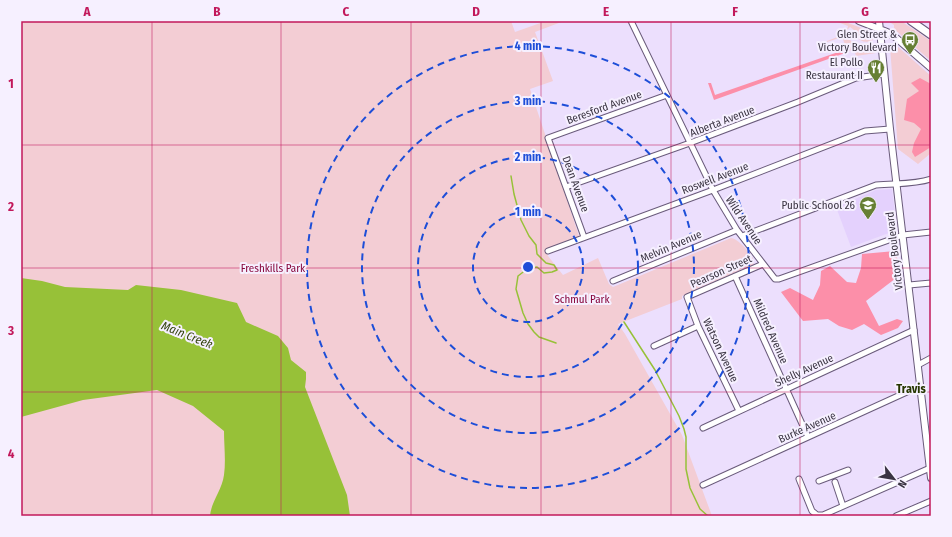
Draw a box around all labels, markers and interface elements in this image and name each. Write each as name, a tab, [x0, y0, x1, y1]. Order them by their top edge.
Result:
text: A	[82, 4, 91, 19]
text: B	[213, 4, 221, 19]
text: C	[343, 4, 350, 19]
text: D	[472, 4, 480, 19]
text: E	[603, 4, 609, 19]
text: F	[732, 4, 738, 19]
text: G	[861, 4, 869, 19]
place label: Glen Street & Victory Boulevard	[818, 28, 897, 54]
bus stop icon: Glen Street & Victory Boulevard	[900, 30, 920, 55]
text: 4 min	[514, 39, 542, 53]
place label: El Pollo Restaurant II	[806, 56, 863, 82]
restaurant icon: El Pollo Restaurant II	[866, 58, 886, 83]
text: 1	[8, 76, 14, 91]
street label: Beresford Avenue	[565, 88, 644, 127]
text: 3 min	[514, 94, 541, 108]
street label: Alberta Avenue	[688, 103, 756, 140]
text: 2 min	[514, 150, 541, 164]
street label: Dean Avenue	[559, 154, 592, 214]
street label: Roswell Avenue	[680, 160, 750, 197]
street label: Wild Avenue	[723, 194, 764, 247]
school or university icon: Public School 26	[858, 195, 878, 220]
text: 2	[7, 199, 14, 214]
place label: Public School 26	[782, 199, 856, 212]
text: 1 min	[515, 205, 541, 219]
street label: Victory Boulevard	[883, 211, 906, 291]
street label: Melvin Avenue	[639, 228, 704, 265]
street label: Pearson Street	[689, 252, 754, 291]
centre of rings	[521, 260, 535, 274]
park label: Freshkills Park	[241, 262, 306, 275]
park label: Schmul Park	[554, 293, 610, 306]
street label: Mildred Avenue	[750, 297, 791, 366]
street label: Watson Avenue	[700, 316, 741, 384]
water label: Main Creek	[159, 318, 215, 352]
text: 3	[7, 323, 14, 338]
street label: Shelly Avenue	[773, 351, 835, 390]
district label: Travis	[896, 382, 926, 396]
street label: Burke Avenue	[776, 409, 838, 446]
text: 4	[8, 446, 15, 461]
north arrow	[874, 459, 914, 499]
text: N	[895, 478, 909, 490]

